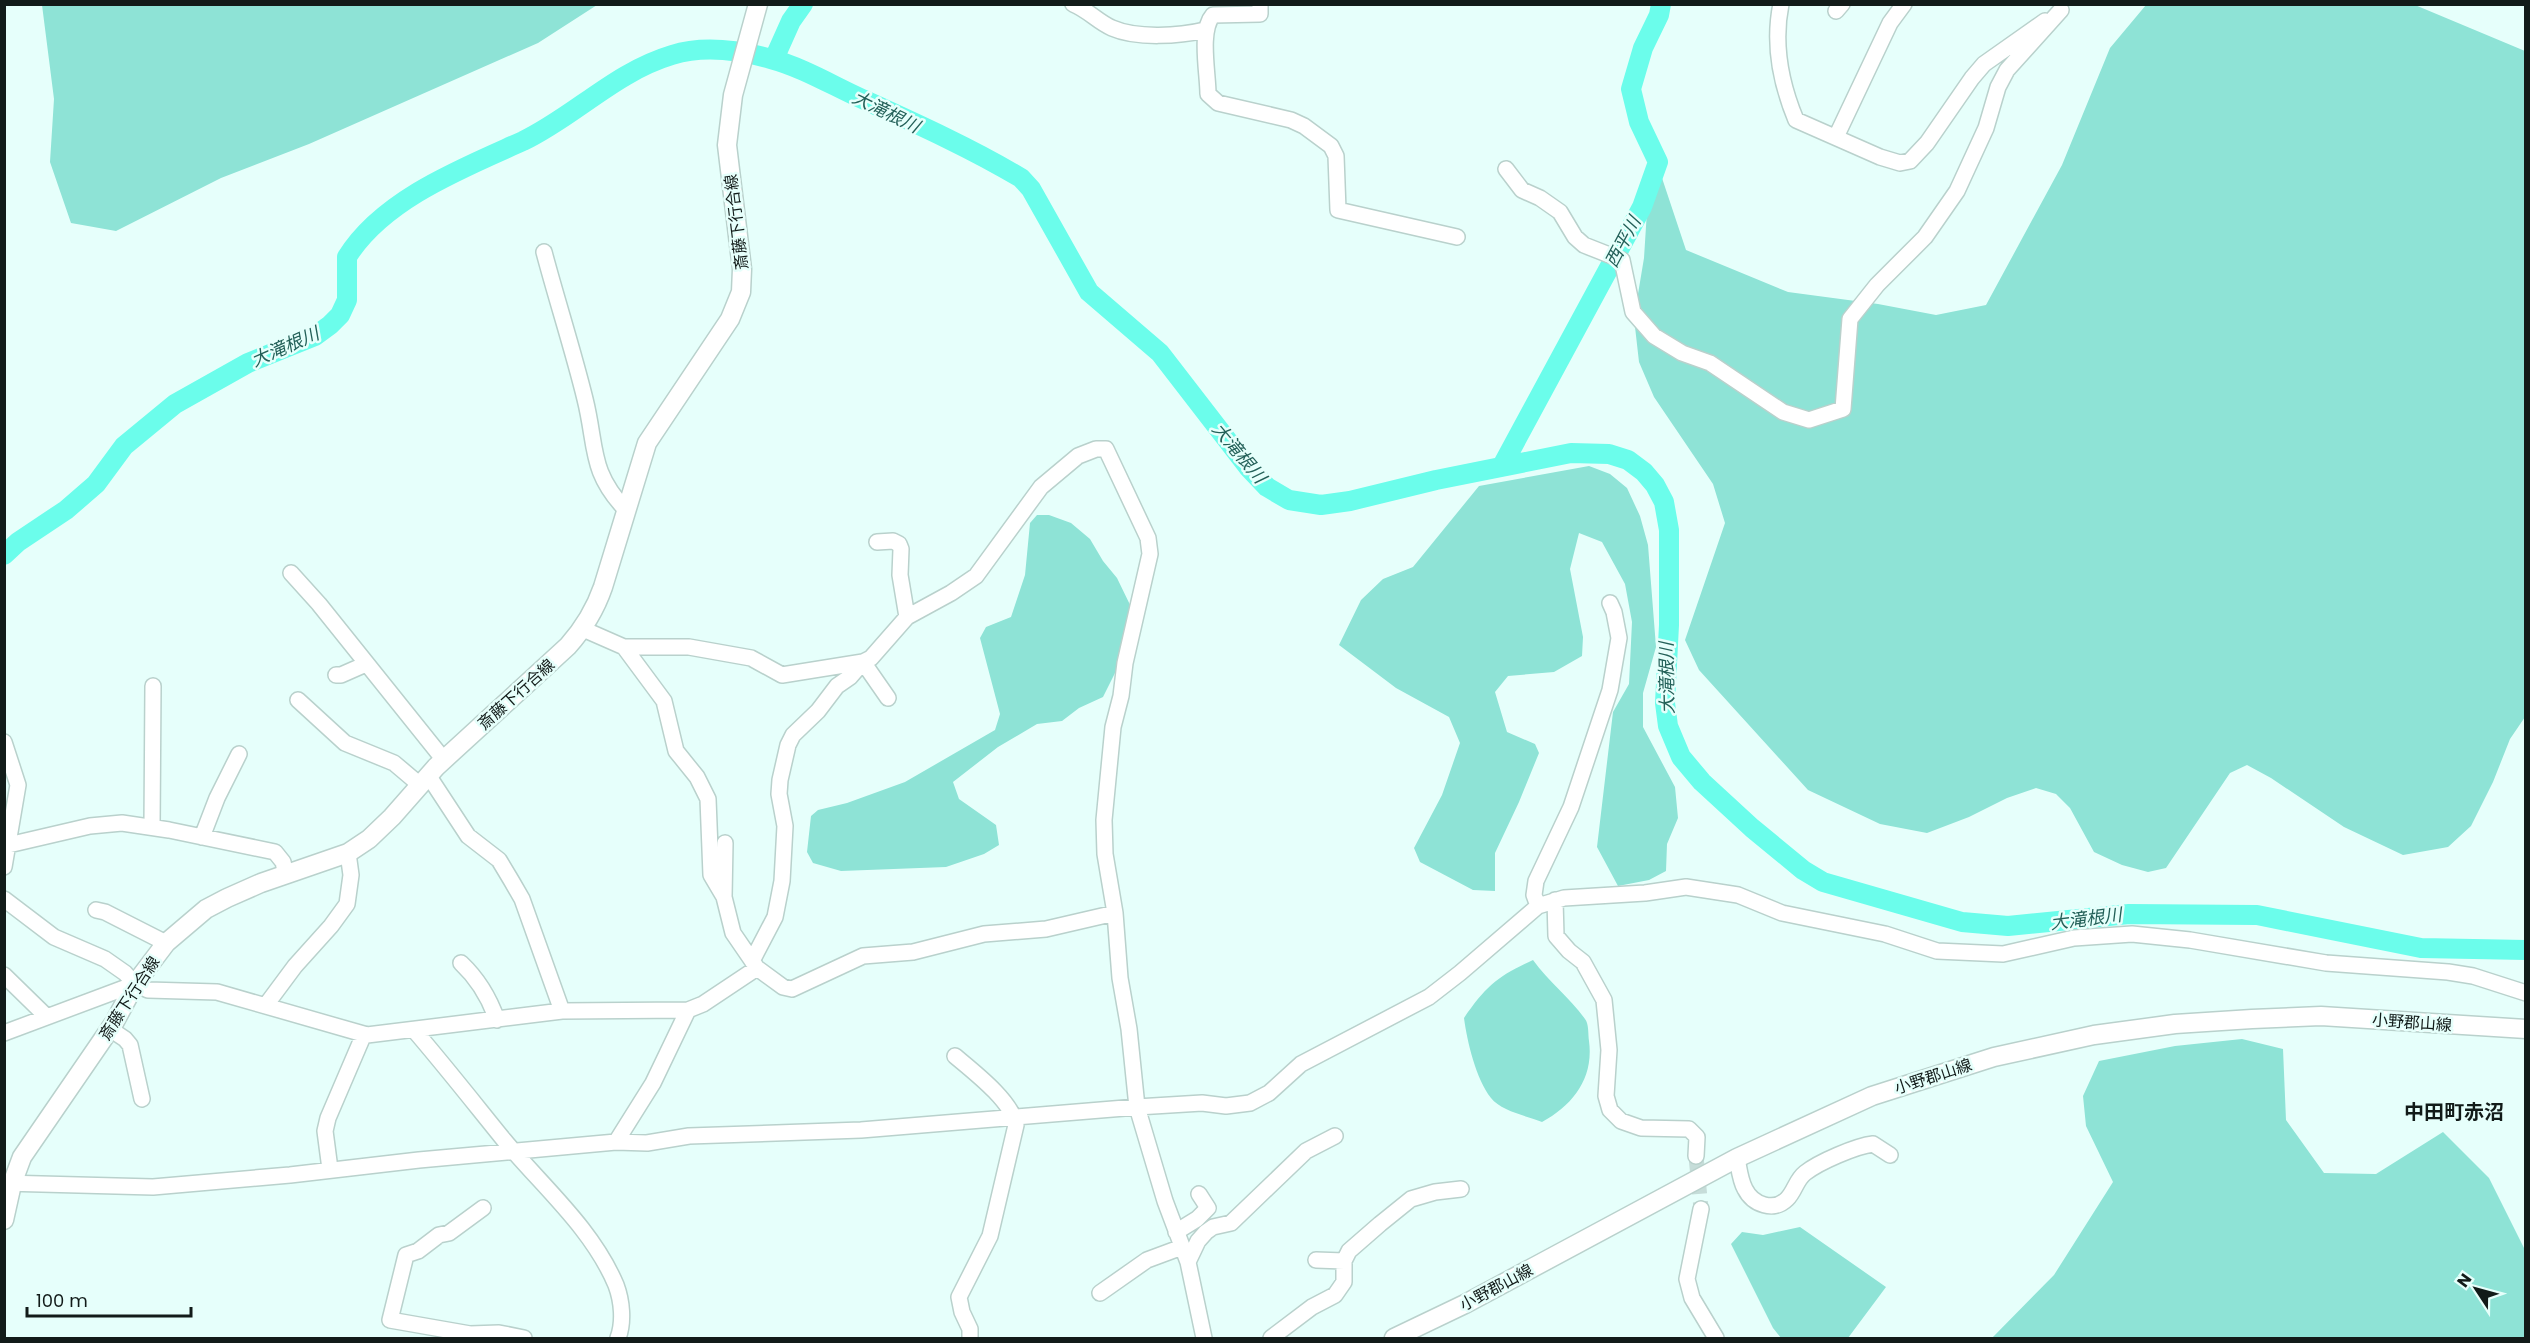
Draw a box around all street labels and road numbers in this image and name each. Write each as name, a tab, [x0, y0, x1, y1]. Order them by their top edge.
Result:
street label: 斎藤下行合線	[719, 173, 754, 271]
street label: 斎藤下行合線	[473, 654, 560, 735]
street label: 斎藤下行合線	[94, 952, 165, 1045]
street label: 小野郡山線	[2371, 1008, 2453, 1037]
street label: 小野郡山線	[1892, 1053, 1975, 1100]
street label: 小野郡山線	[1456, 1259, 1537, 1316]

